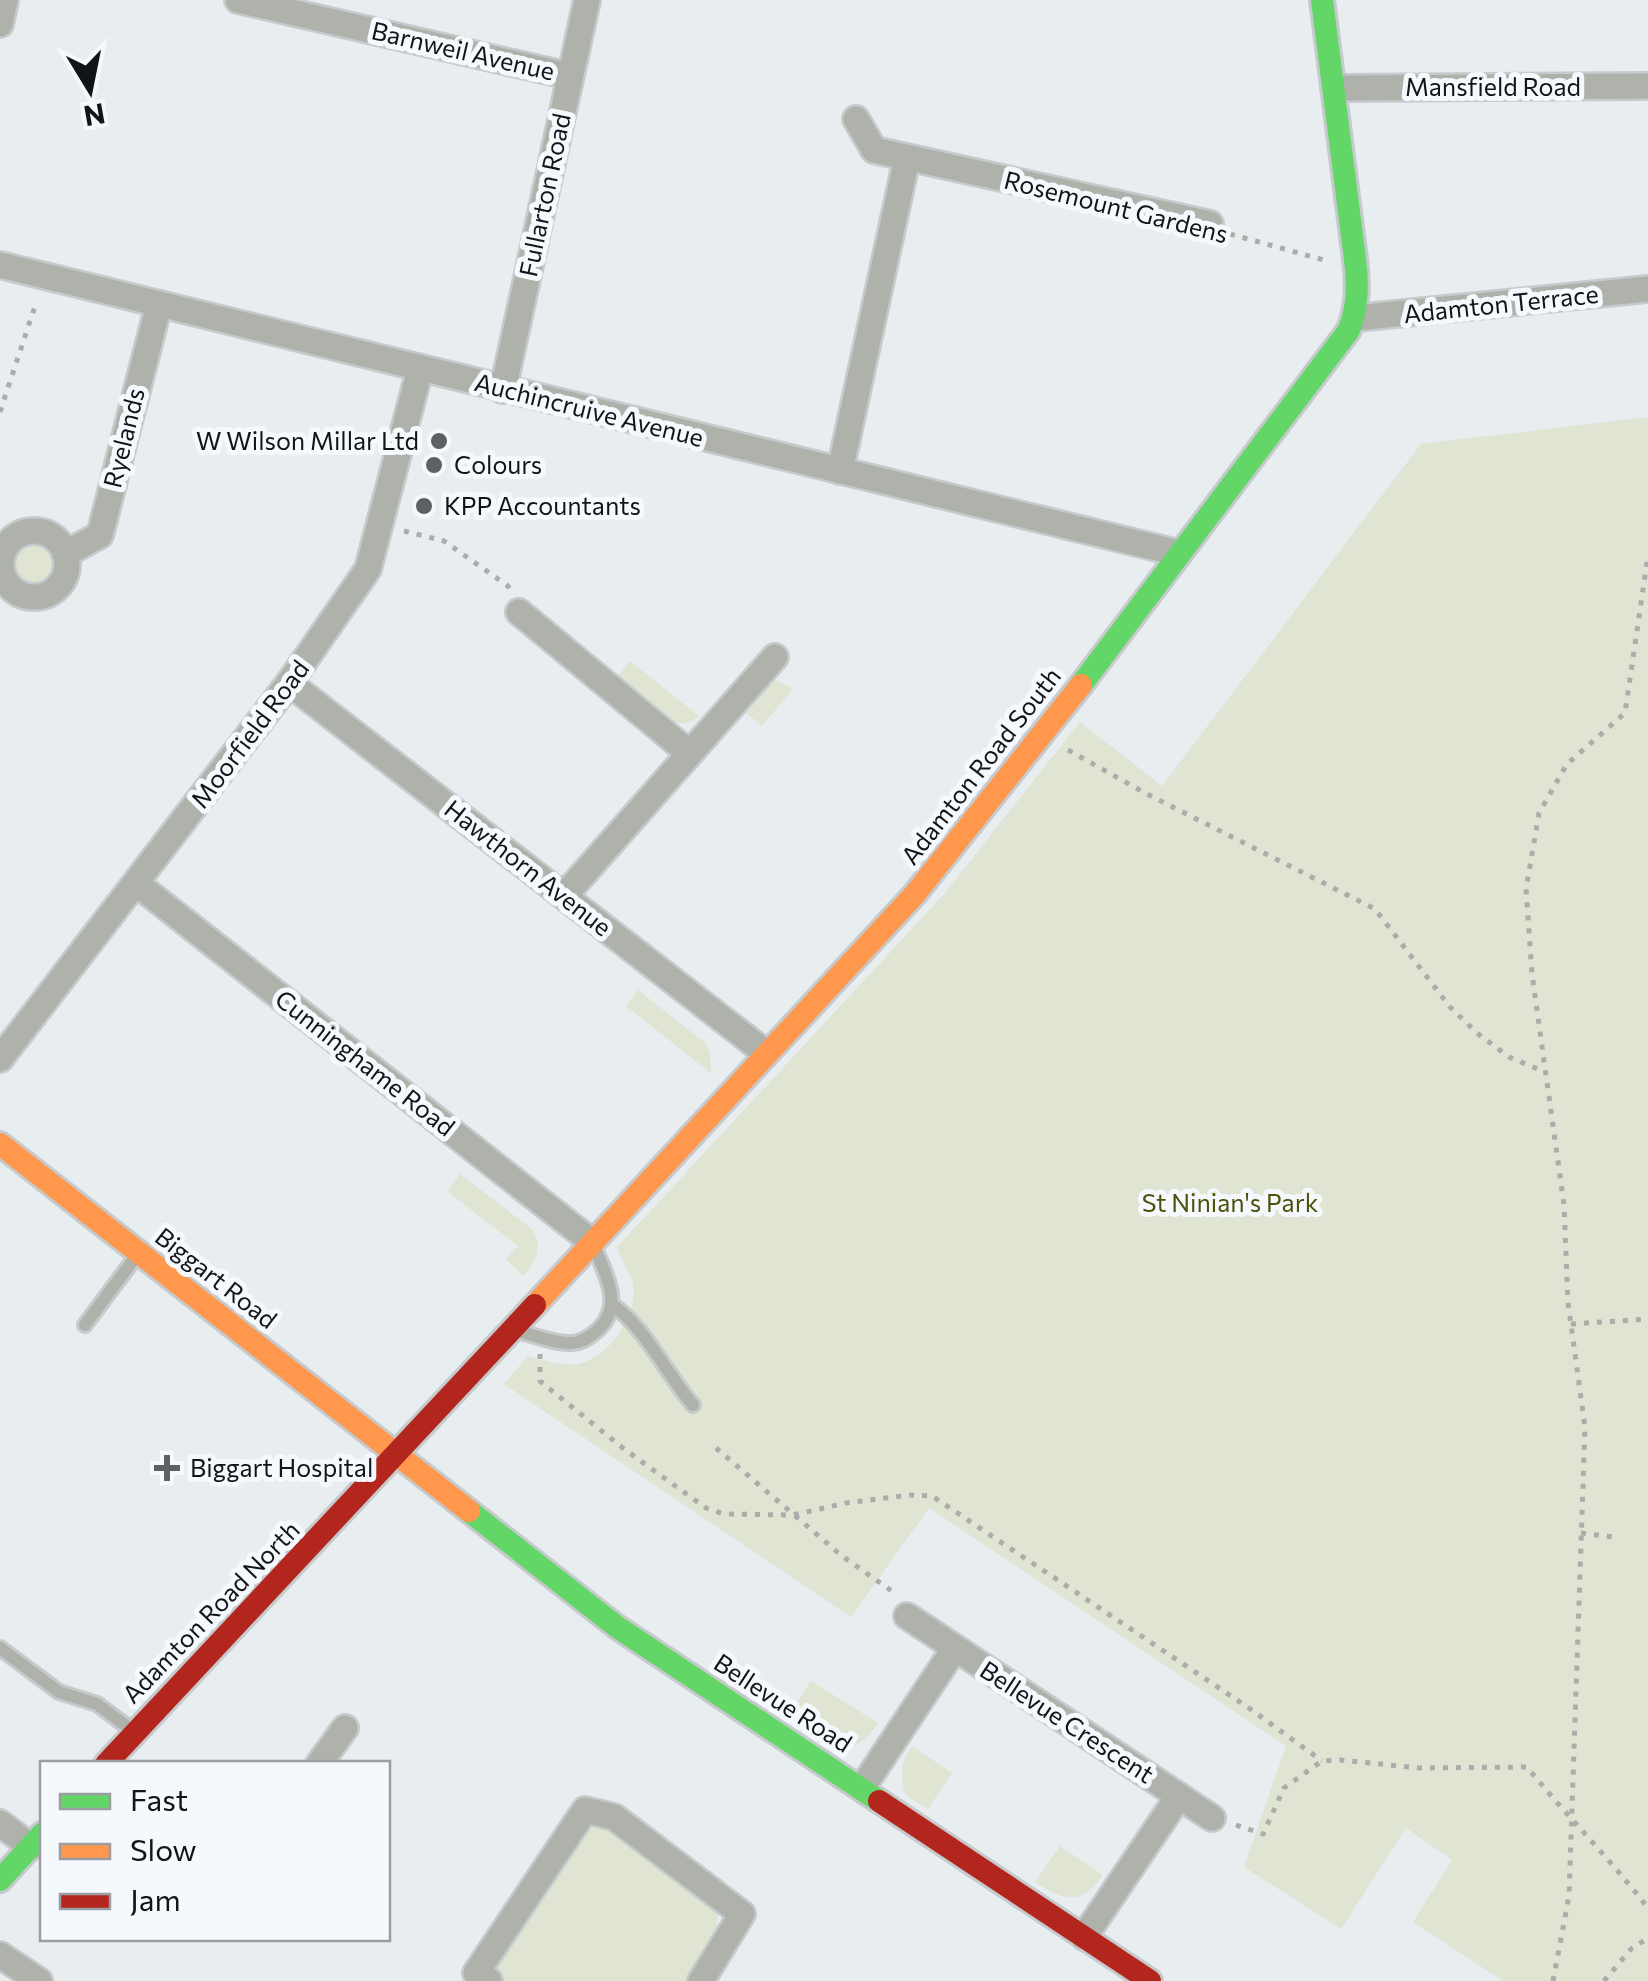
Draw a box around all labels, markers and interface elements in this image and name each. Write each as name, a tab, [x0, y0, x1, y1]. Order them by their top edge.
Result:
street label: Barnweil Avenue	[369, 14, 558, 86]
north arrow	[40, 40, 140, 140]
street label: Mansfield Road	[1405, 71, 1581, 101]
text: N	[81, 97, 108, 134]
street label: Fullarton Road	[512, 110, 576, 279]
street label: Rosemount Gardens	[1001, 164, 1231, 248]
street label: Adamton Terrace	[1402, 278, 1600, 328]
street label: Auchincruive Avenue	[472, 366, 707, 452]
street label: Ryelands	[96, 385, 150, 491]
place label: W Wilson Millar Ltd	[196, 425, 419, 455]
marker: W Wilson Millar Ltd	[428, 430, 450, 452]
place label: Colours	[454, 449, 542, 479]
marker: Colours	[423, 454, 445, 476]
place label: KPP Accountants	[444, 490, 641, 520]
marker: KPP Accountants	[413, 495, 435, 517]
street label: Moorfield Road	[184, 654, 314, 813]
street label: Adamton Road South	[894, 661, 1066, 870]
street label: Hawthorn Avenue	[439, 793, 618, 942]
street label: Cunninghame Road	[270, 983, 461, 1142]
park label: St Ninian's Park	[1142, 1187, 1319, 1217]
street label: Biggart Road	[150, 1220, 283, 1334]
place label: Biggart Hospital	[190, 1452, 373, 1482]
marker: Biggart Hospital	[154, 1455, 180, 1481]
street label: Adamton Road North	[116, 1514, 305, 1709]
street label: Bellevue Road	[709, 1647, 858, 1758]
street label: Bellevue Crescent	[975, 1654, 1160, 1788]
legend	[40, 1761, 390, 1941]
text: Fast	[130, 1780, 188, 1817]
text: Slow	[130, 1830, 197, 1867]
text: Jam	[130, 1880, 181, 1917]

